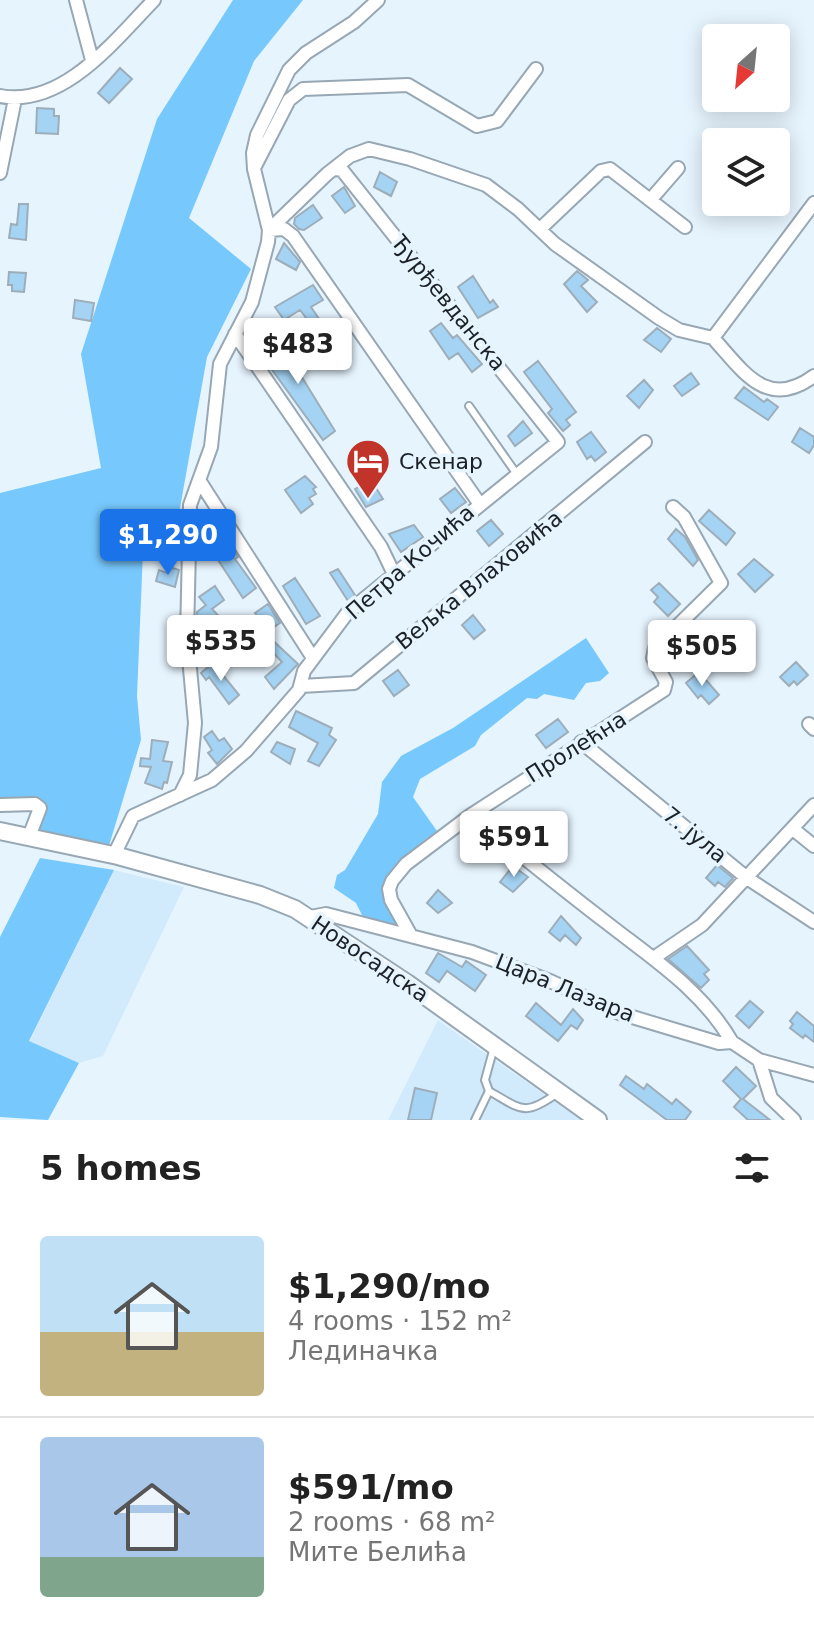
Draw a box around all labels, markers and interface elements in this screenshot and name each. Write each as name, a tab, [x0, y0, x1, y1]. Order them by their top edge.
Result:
north arrow	[702, 24, 790, 112]
map controls	[702, 24, 790, 216]
button: layers	[702, 128, 790, 216]
street label: Ђурђевданска	[386, 230, 511, 376]
pin: $483	[251, 318, 345, 386]
text: $483	[262, 329, 334, 359]
hotel icon: Скенар	[344, 437, 392, 500]
place label: Скенар	[399, 449, 483, 474]
street label: Петра Кочића	[341, 500, 479, 624]
street label: Вељка Влаховића	[391, 505, 567, 655]
pin: $1,290	[103, 509, 233, 577]
text: $1,290	[118, 520, 218, 550]
pin: $535	[174, 615, 268, 683]
pin: $505	[655, 620, 749, 688]
text: $535	[185, 626, 257, 656]
text: $505	[666, 631, 738, 661]
street label: Пролећна	[521, 706, 631, 788]
street label: 7. јула	[658, 802, 732, 868]
pin: $591	[467, 811, 561, 879]
text: $591	[478, 822, 550, 852]
street label: Новосадска	[307, 911, 433, 1007]
street label: Цара Лазара	[492, 949, 638, 1027]
icon: filters	[730, 1146, 774, 1190]
text: 5 homes	[40, 1148, 202, 1188]
text: $1,290/mo	[288, 1266, 490, 1306]
icon: home	[104, 1268, 200, 1364]
text: 4 rooms · 152 m²	[288, 1306, 512, 1336]
text: Лединачка	[288, 1336, 438, 1366]
text: $591/mo	[288, 1467, 454, 1507]
icon: home	[104, 1469, 200, 1565]
text: 2 rooms · 68 m²	[288, 1507, 496, 1537]
text: Мите Белића	[288, 1537, 467, 1567]

